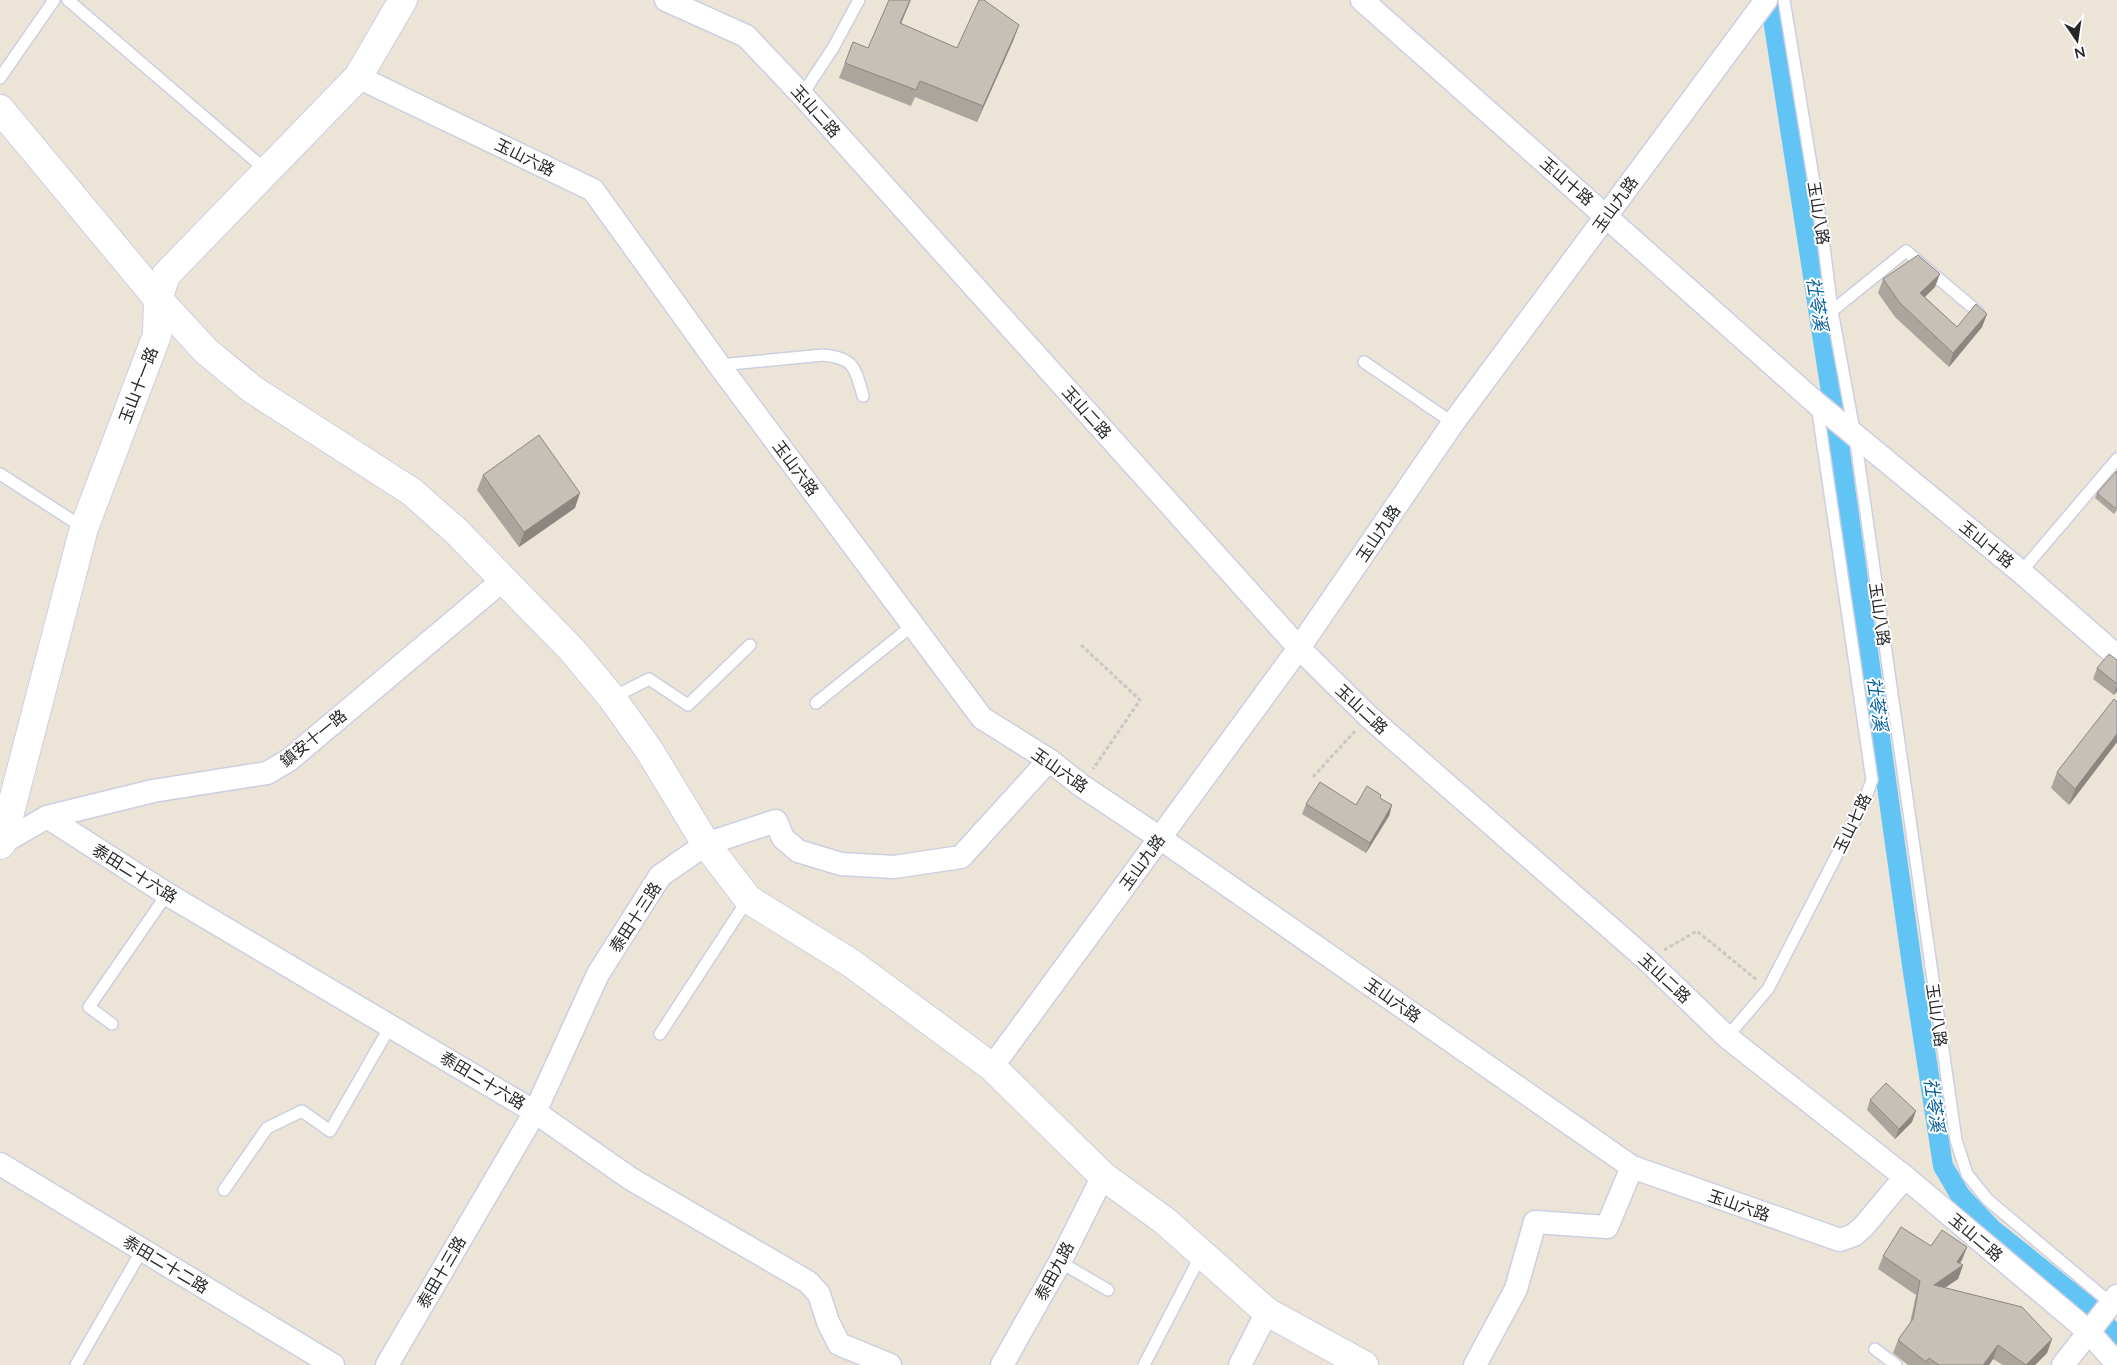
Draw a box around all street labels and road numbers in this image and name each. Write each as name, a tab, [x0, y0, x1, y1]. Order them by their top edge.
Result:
street label: 玉山二路	[788, 81, 845, 141]
street label: 玉山六路	[492, 134, 558, 179]
street label: 玉山十路	[1537, 152, 1598, 209]
street label: 玉山九路	[1588, 172, 1641, 235]
street label: 玉山八路	[1805, 180, 1834, 246]
street label: 玉山十一路	[114, 344, 161, 426]
street label: 玉山二路	[1059, 382, 1116, 442]
street label: 玉山六路	[770, 436, 823, 499]
street label: 玉山九路	[1352, 501, 1403, 565]
street label: 玉山十路	[1956, 516, 2018, 571]
street label: 玉山八路	[1867, 581, 1894, 647]
street label: 玉山二路	[1332, 680, 1392, 737]
street label: 鎮安十一路	[276, 705, 350, 770]
street label: 玉山六路	[1029, 743, 1092, 796]
street label: 玉山七路	[1829, 790, 1874, 856]
street label: 玉山九路	[1115, 830, 1168, 893]
street label: 泰田二十六路	[90, 839, 181, 906]
street label: 泰田十三路	[605, 878, 664, 955]
street label: 玉山二路	[1635, 949, 1695, 1006]
street label: 玉山六路	[1362, 973, 1425, 1026]
street label: 玉山八路	[1924, 982, 1951, 1048]
street label: 泰田二十六路	[437, 1047, 529, 1112]
street label: 玉山六路	[1706, 1185, 1773, 1224]
street label: 玉山二路	[1946, 1209, 2007, 1264]
street label: 泰田二十二路	[120, 1231, 212, 1296]
street label: 泰田十三路	[412, 1232, 469, 1311]
street label: 泰田九路	[1030, 1238, 1077, 1303]

